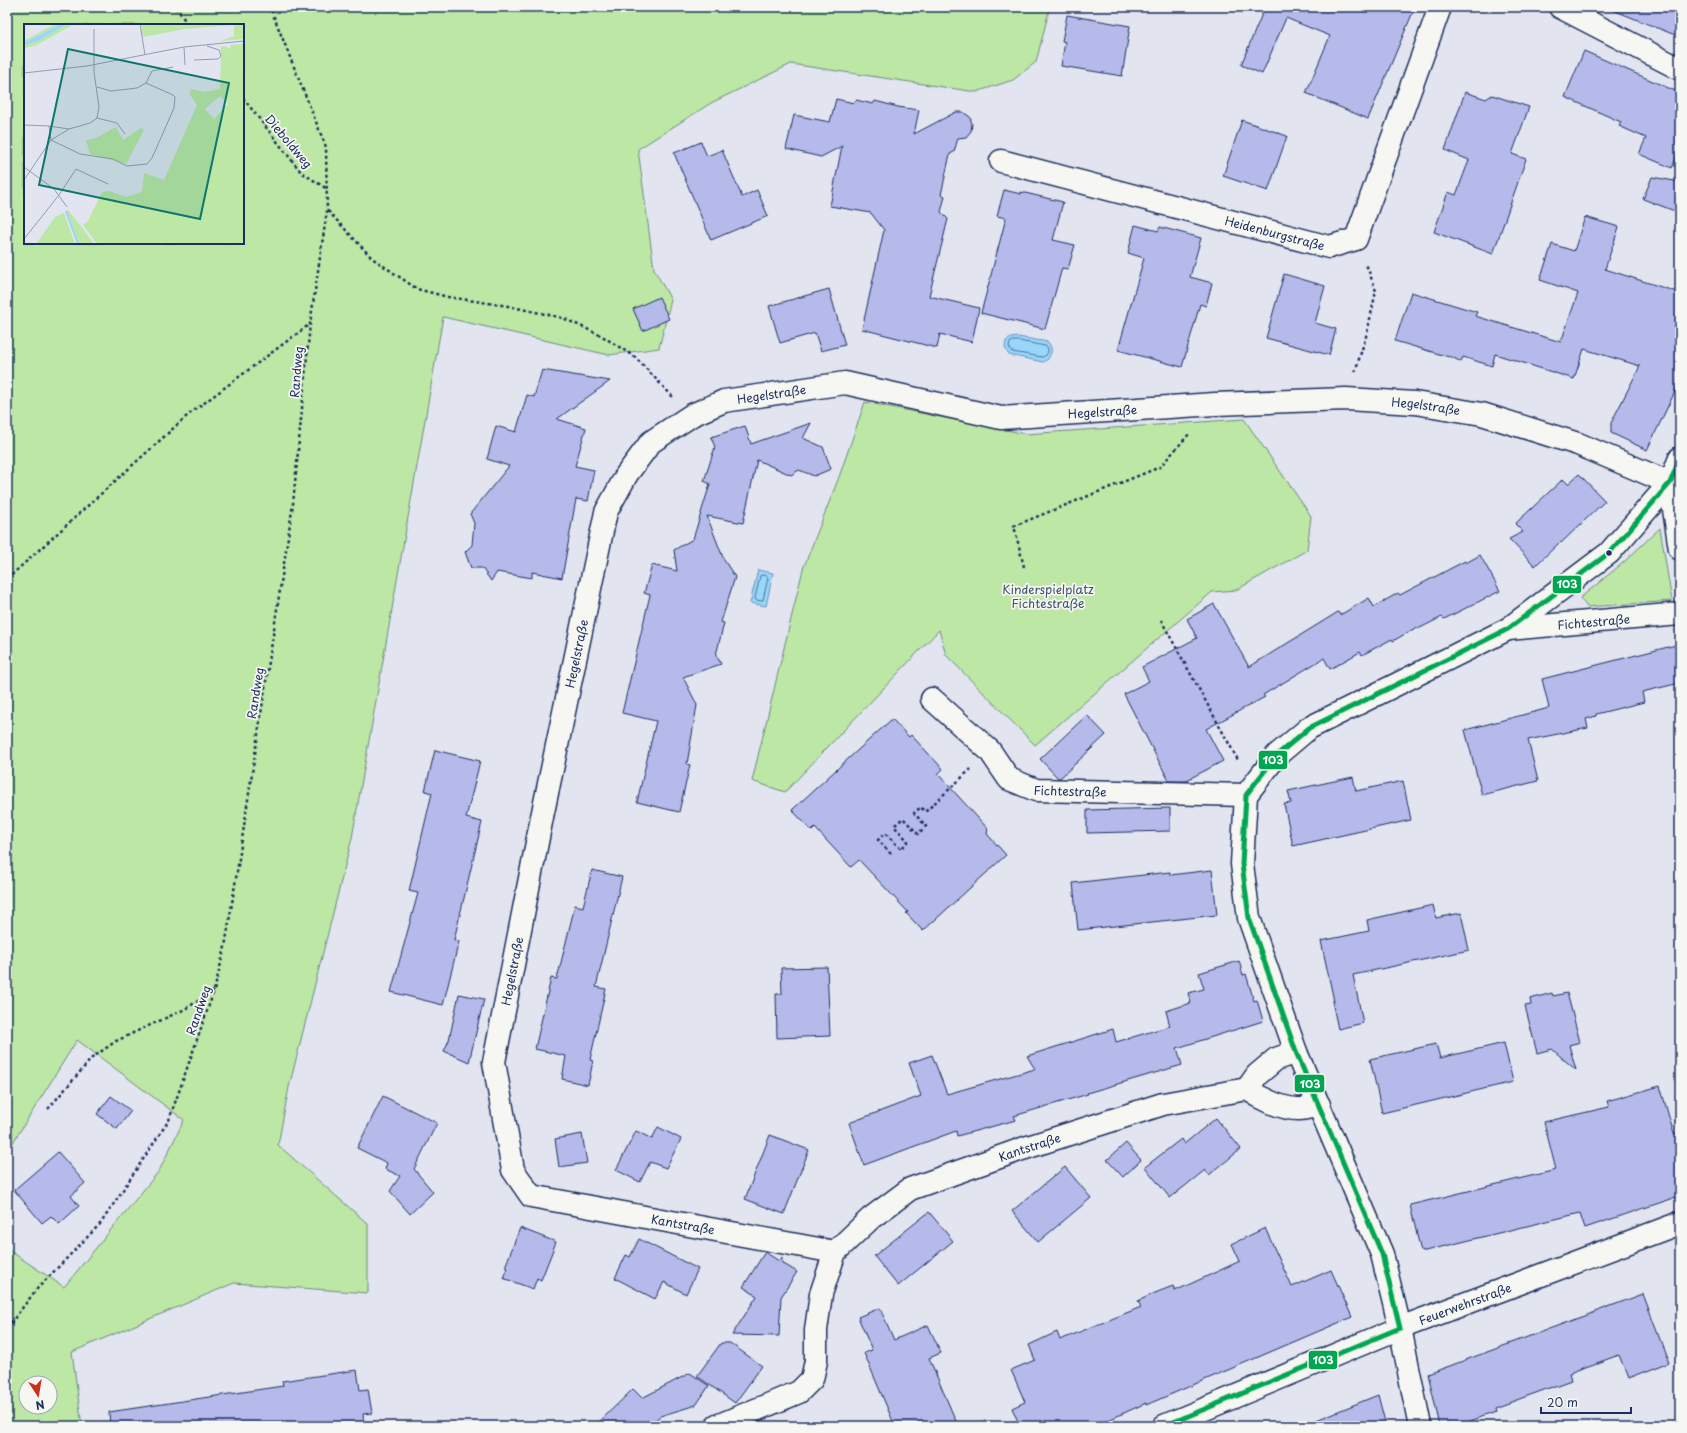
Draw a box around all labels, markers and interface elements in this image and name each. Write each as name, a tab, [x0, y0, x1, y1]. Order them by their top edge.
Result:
inset map	[24, 24, 244, 244]
street label: Dieboldweg	[261, 110, 317, 172]
street label: Heidenburgstraße	[1223, 211, 1327, 254]
street label: Randweg	[285, 345, 307, 399]
street label: Hegelstraße	[736, 380, 807, 408]
street label: Hegelstraße	[1391, 393, 1462, 419]
street label: Hegelstraße	[1067, 400, 1138, 423]
unlabelled marker	[1604, 548, 1614, 558]
line badge: 103	[1552, 575, 1582, 594]
text: 103	[1557, 575, 1578, 592]
park label: Kinderspielplatz Fichtestraße	[1002, 580, 1094, 612]
street label: Fichtestraße	[1557, 609, 1631, 634]
street label: Hegelstraße	[560, 618, 592, 690]
street label: Randweg	[242, 666, 268, 720]
line badge: 103	[1258, 750, 1288, 770]
text: 103	[1263, 751, 1284, 768]
street label: Fichtestraße	[1033, 781, 1107, 801]
street label: Hegelstraße	[496, 935, 527, 1007]
street label: Randweg	[181, 982, 215, 1038]
line badge: 103	[1294, 1074, 1325, 1093]
text: 103	[1300, 1075, 1321, 1092]
street label: Kantstraße	[996, 1128, 1063, 1166]
street label: Kantstraße	[650, 1210, 716, 1238]
street label: Feuerwehrstraße	[1416, 1278, 1514, 1329]
line badge: 103	[1308, 1350, 1338, 1370]
text: 103	[1313, 1351, 1334, 1368]
north arrow	[18, 1375, 58, 1415]
scale bar	[1541, 1389, 1631, 1415]
text: 20 m	[1547, 1393, 1578, 1411]
text: N	[34, 1396, 46, 1415]

